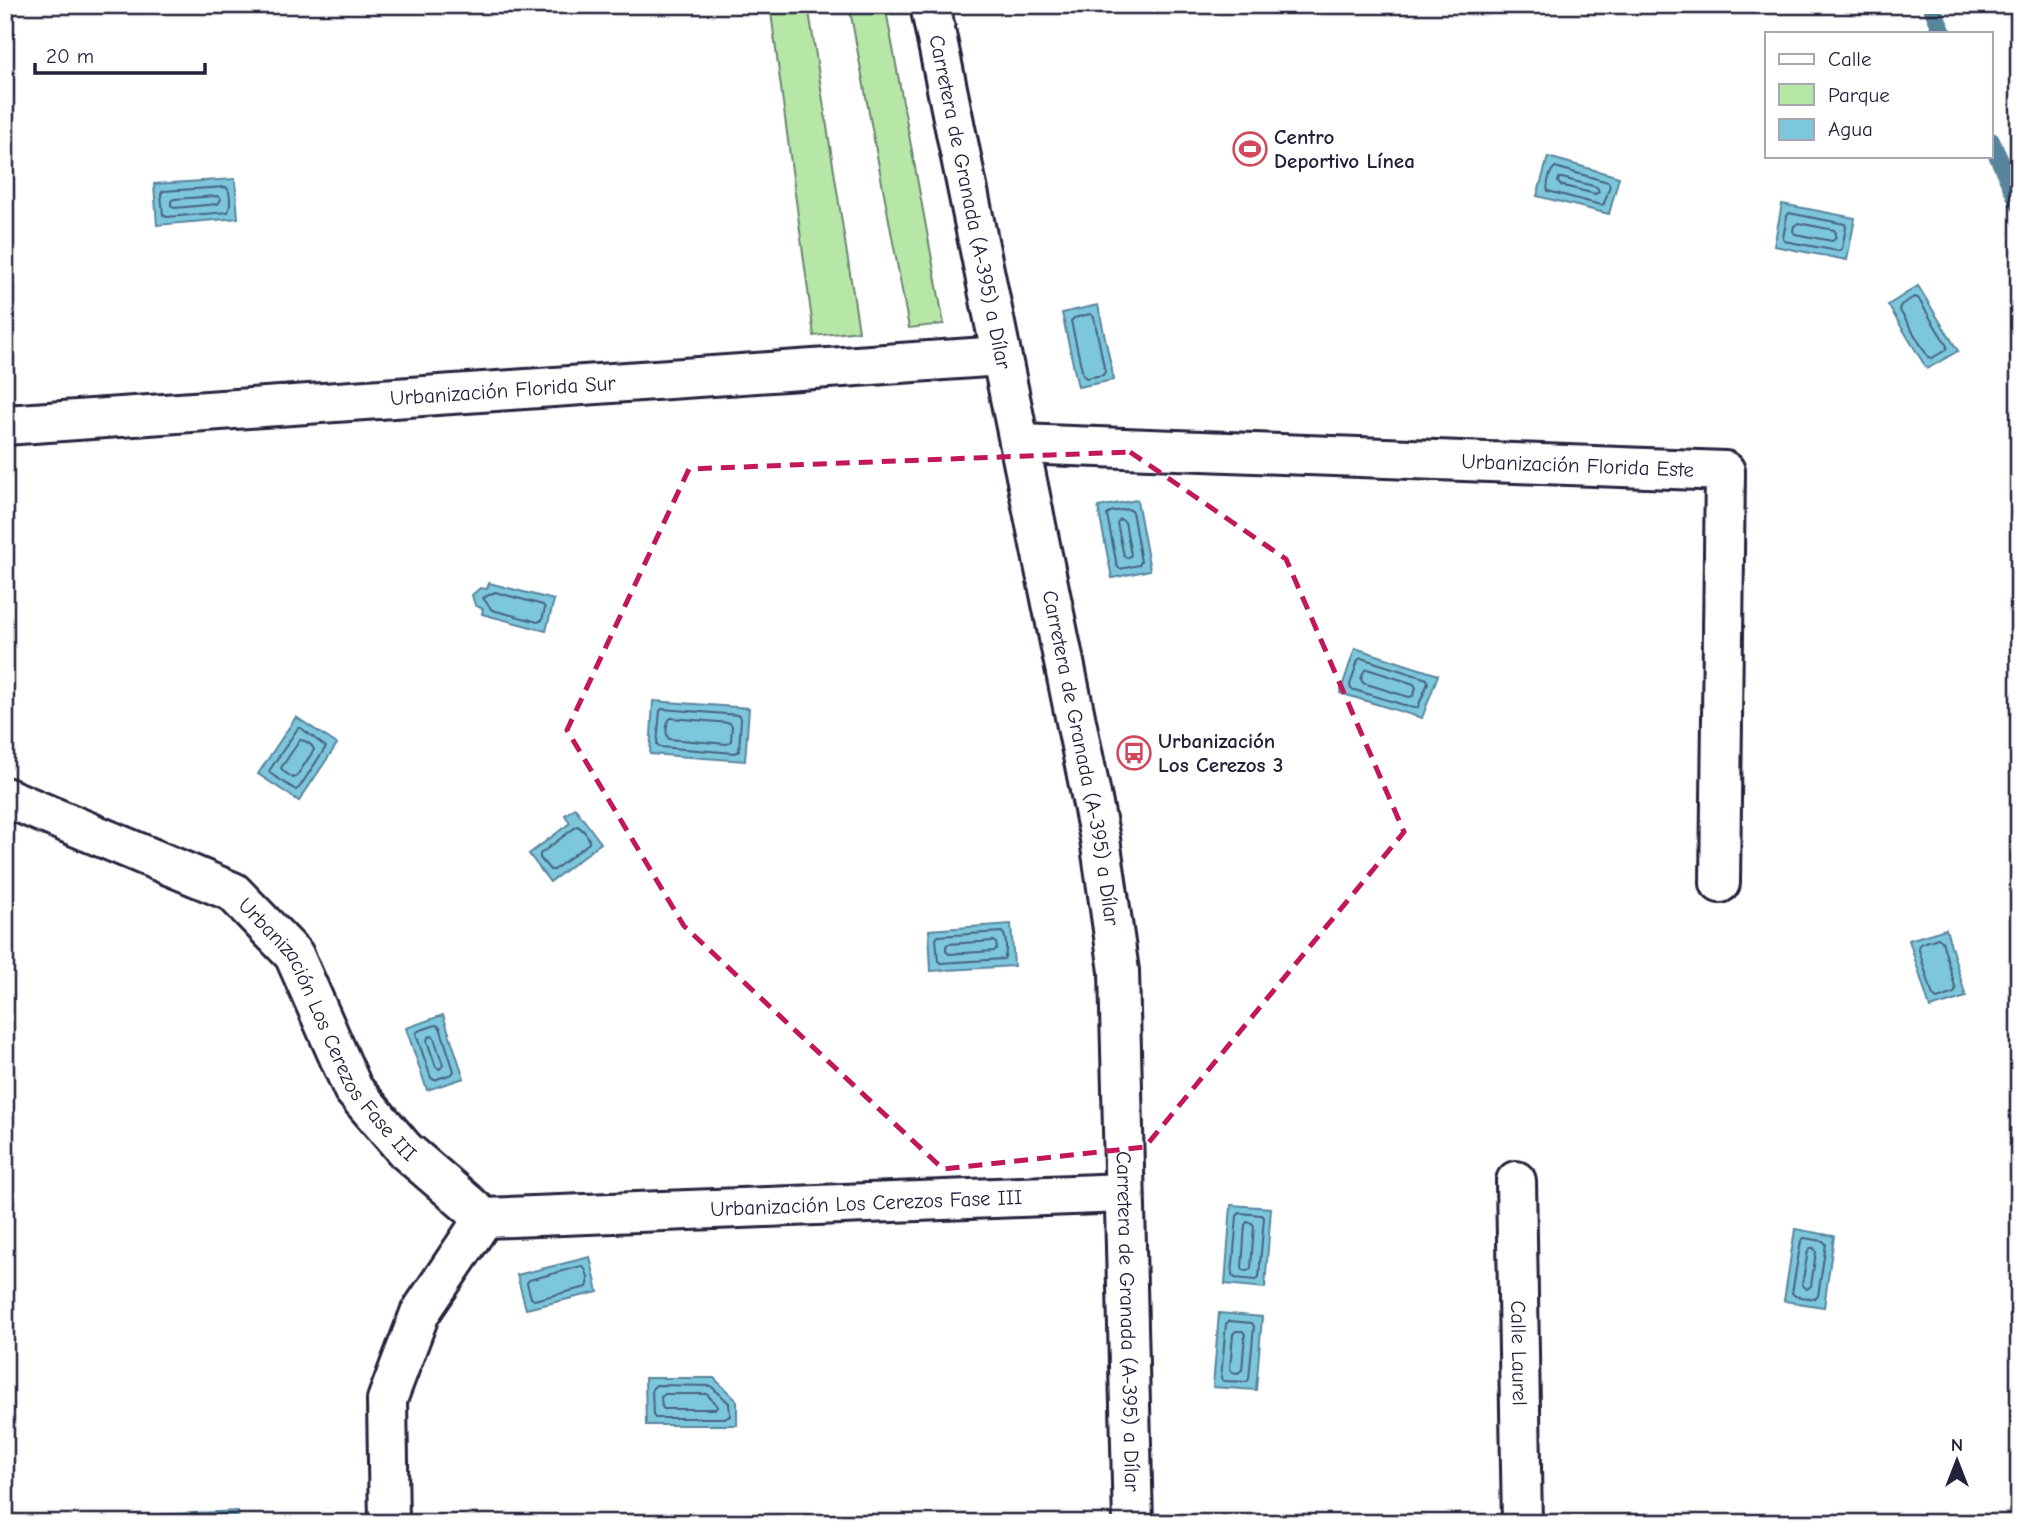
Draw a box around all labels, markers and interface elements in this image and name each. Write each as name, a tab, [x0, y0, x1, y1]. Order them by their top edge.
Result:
scale bar	[35, 32, 205, 76]
legend	[1765, 32, 1993, 158]
street label: Carretera de Granada (A-395) a Dílar	[924, 33, 1016, 372]
text: 20 m	[46, 44, 94, 68]
text: Calle	[1828, 47, 1871, 71]
text: Parque	[1828, 83, 1890, 107]
text: Agua	[1828, 117, 1873, 141]
place label: Centro Deportivo Línea	[1274, 125, 1415, 173]
sports icon: Centro Deportivo Línea	[1231, 130, 1269, 168]
street label: Urbanización Florida Sur	[389, 371, 617, 410]
street label: Urbanización Florida Este	[1461, 449, 1694, 482]
street label: Carretera de Granada (A-395) a Dílar	[1038, 588, 1124, 928]
place label: Urbanización Los Cerezos 3	[1158, 729, 1283, 777]
bus stop icon: Urbanización Los Cerezos 3	[1115, 734, 1153, 772]
street label: Urbanización Los Cerezos Fase III	[233, 893, 421, 1166]
street label: Carretera de Granada (A-395) a Dílar	[1112, 1151, 1144, 1493]
street label: Urbanización Los Cerezos Fase III	[710, 1185, 1023, 1221]
street label: Calle Laurel	[1506, 1300, 1532, 1406]
north arrow	[1923, 1426, 1993, 1496]
text: N	[1951, 1434, 1963, 1456]

